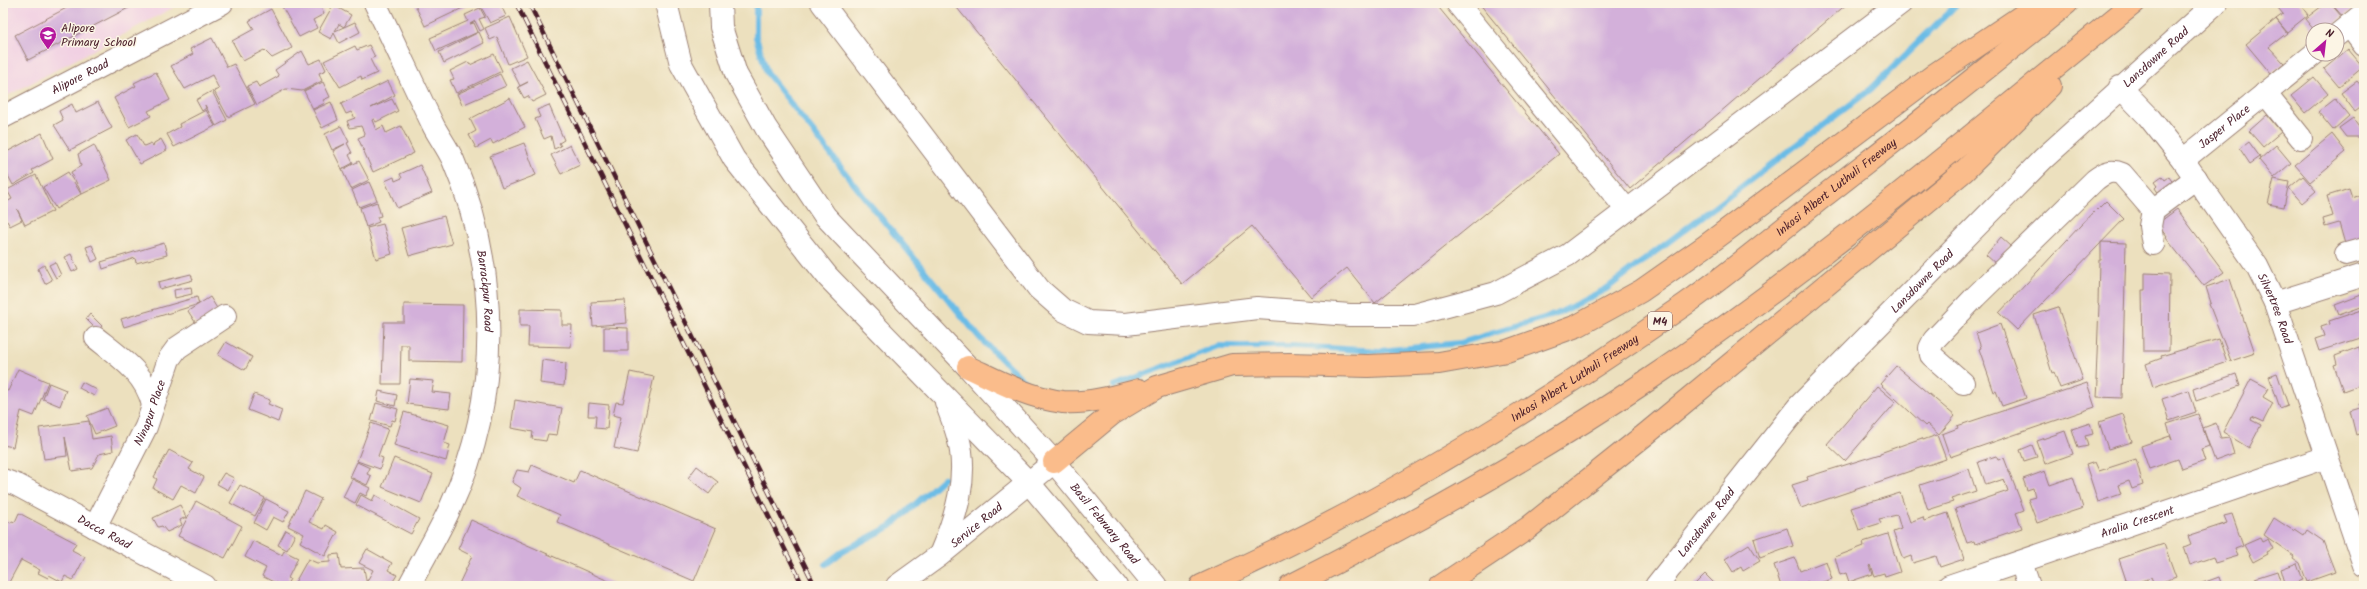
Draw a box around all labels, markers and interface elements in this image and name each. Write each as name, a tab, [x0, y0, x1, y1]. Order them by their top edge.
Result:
place label: Alipore Primary School	[61, 19, 136, 52]
street label: Lansdowne Road	[2119, 22, 2194, 93]
north arrow	[2305, 22, 2345, 62]
text: N	[2322, 24, 2337, 44]
school or university icon: Alipore Primary School	[38, 25, 58, 50]
street label: Alipore Road	[48, 54, 113, 100]
street label: Jasper Place	[2194, 100, 2255, 154]
street label: Inkosi Albert Luthuli Freeway	[1772, 133, 1901, 241]
street label: Lansdowne Road	[1886, 245, 1959, 318]
street label: Barrackpur Road	[471, 249, 497, 333]
street label: Silvertree Road	[2252, 270, 2298, 347]
road number: M4	[1648, 312, 1672, 330]
street label: Inkosi Albert Luthuli Freeway	[1507, 330, 1643, 428]
street label: Ninapur Place	[129, 377, 171, 449]
street label: Basil February Road	[1065, 479, 1144, 570]
street label: Lansdowne Road	[1673, 483, 1741, 562]
street label: Service Road	[946, 498, 1008, 553]
street label: Aralia Crescent	[2098, 501, 2177, 544]
street label: Dacca Road	[74, 510, 135, 555]

